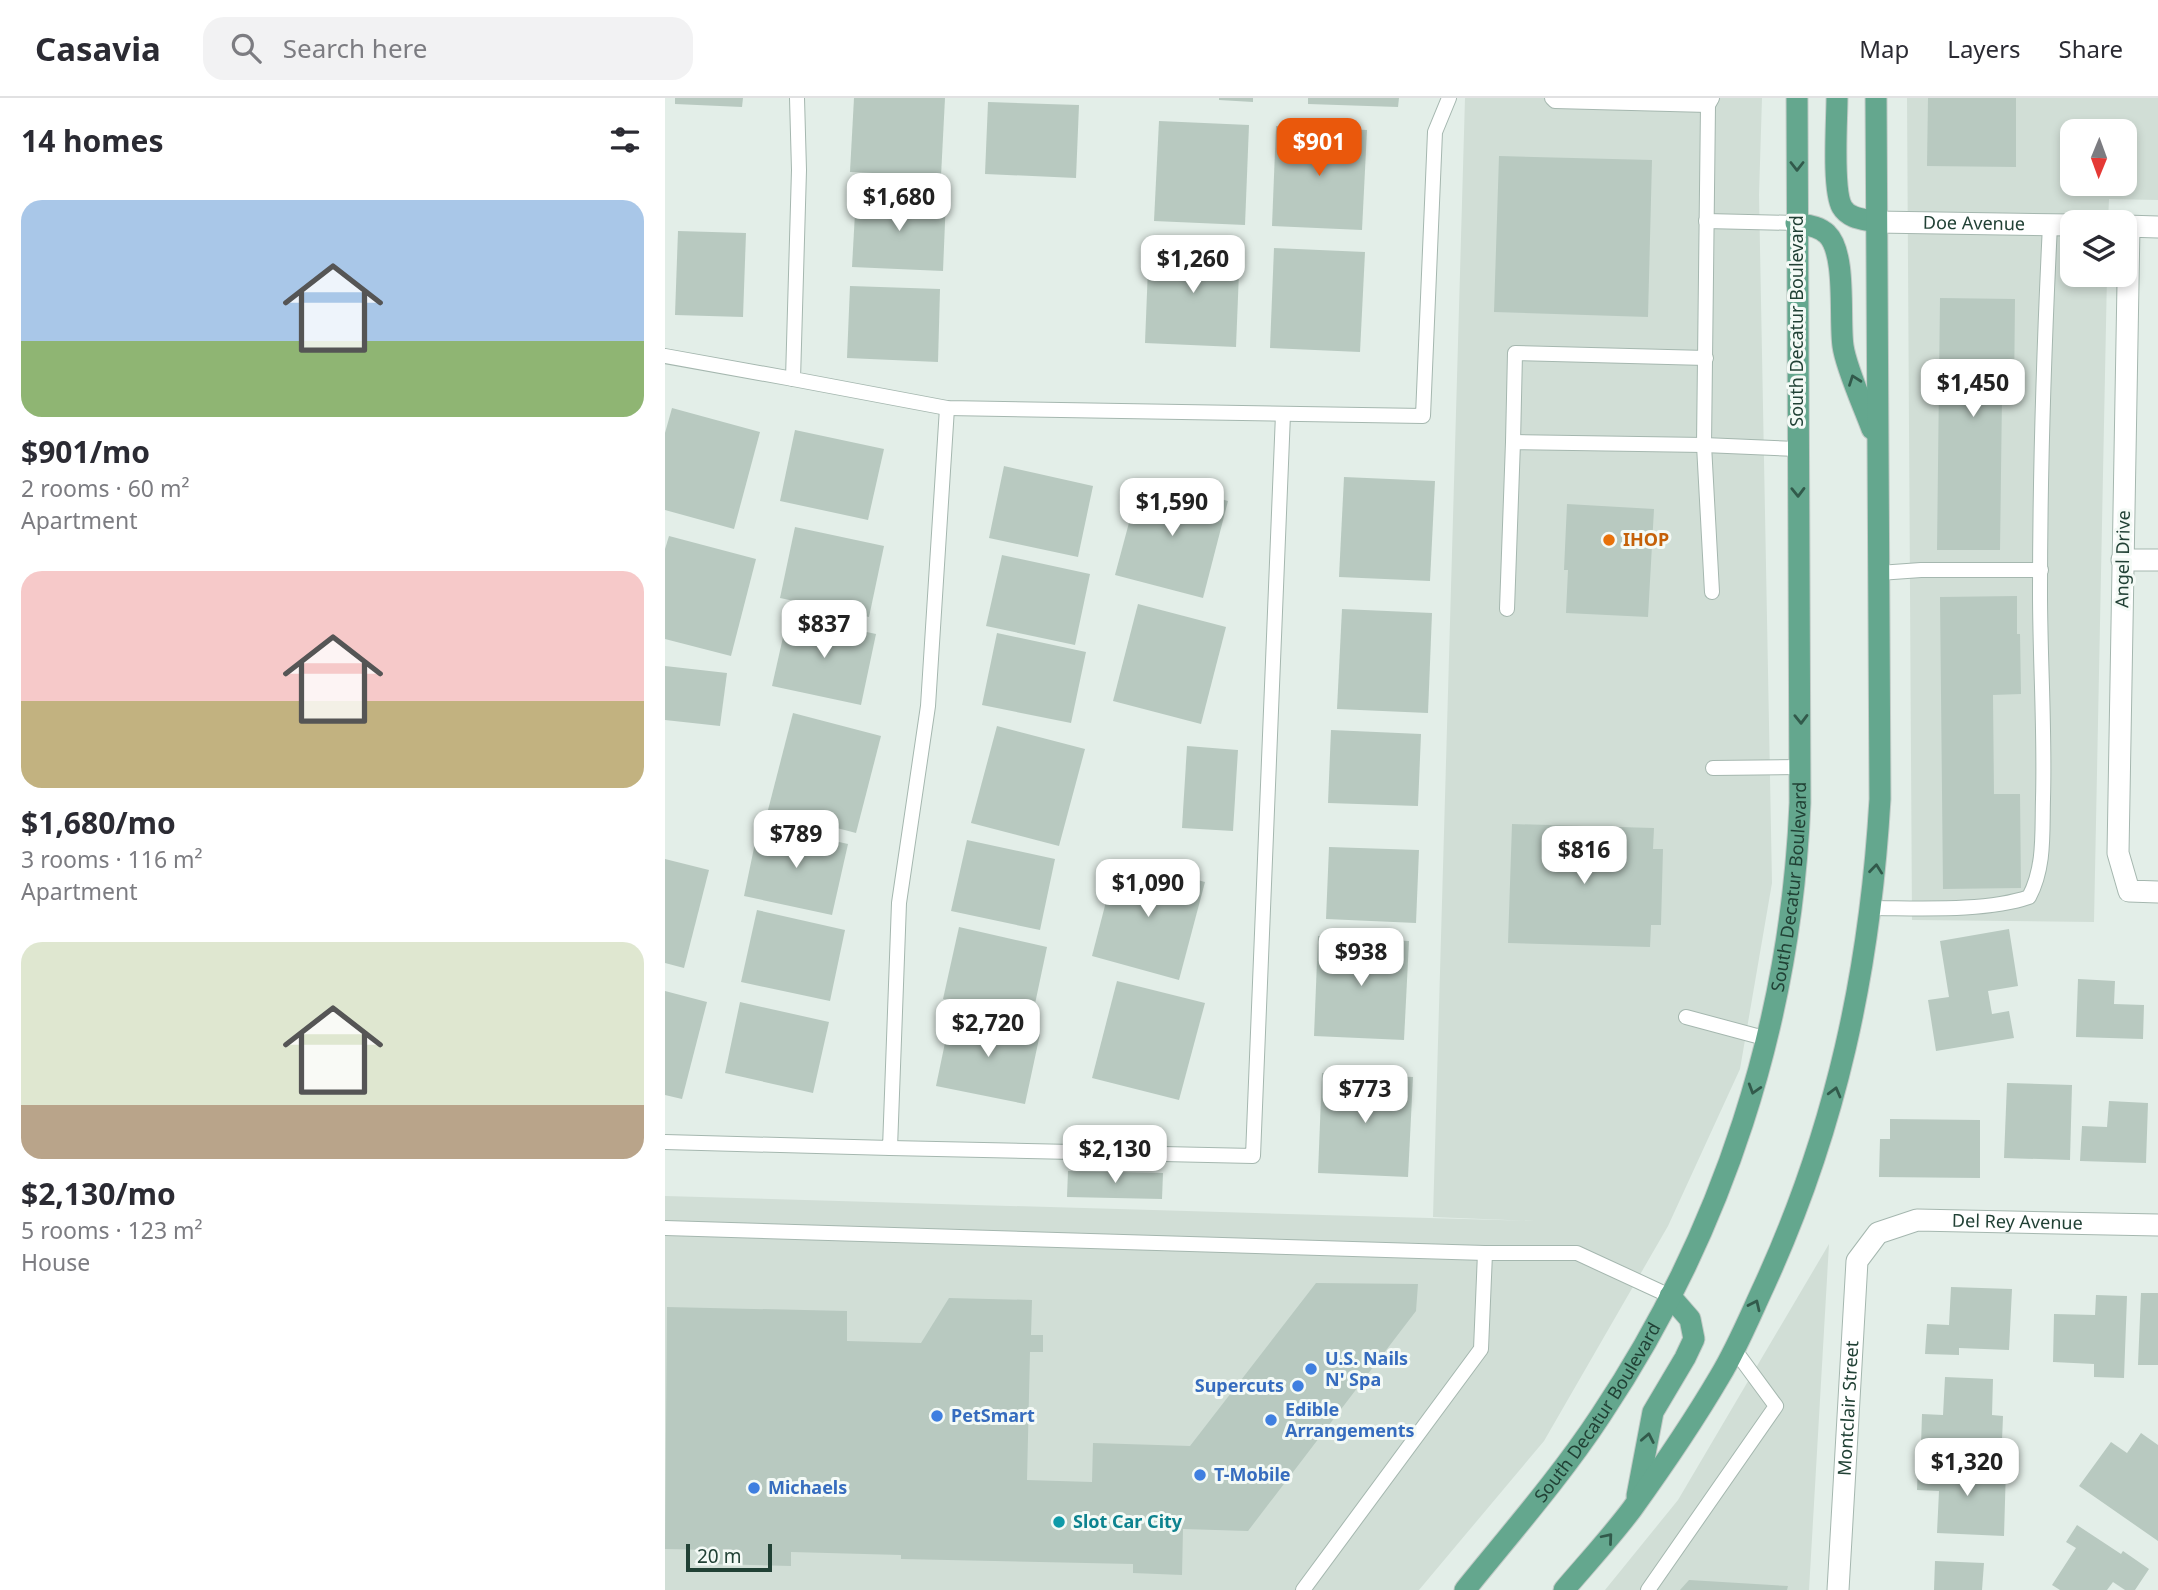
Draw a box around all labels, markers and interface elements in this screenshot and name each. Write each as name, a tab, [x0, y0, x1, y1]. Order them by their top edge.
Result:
search box	[203, 17, 693, 80]
text: Casavia	[35, 26, 161, 71]
icon: search	[227, 29, 265, 67]
text: Search here	[283, 30, 427, 66]
text: Map	[1859, 32, 1909, 65]
text: Layers	[1947, 32, 2021, 65]
text: Share	[2059, 32, 2123, 65]
pin: $901	[1278, 118, 1360, 178]
north arrow	[2060, 119, 2137, 196]
map controls	[2060, 119, 2137, 287]
text: 14 homes	[21, 120, 164, 161]
icon: filters	[606, 121, 644, 159]
text: $901	[1293, 125, 1345, 157]
one-way arrow	[1789, 161, 1805, 172]
pin: $1,680	[842, 174, 956, 233]
text: $1,680	[863, 180, 935, 212]
street label: Doe Avenue	[1923, 210, 2025, 235]
button: layers	[2060, 210, 2137, 287]
street label: South Decatur Boulevard	[1784, 215, 1808, 427]
pin: $1,260	[1136, 236, 1250, 295]
text: $1,260	[1157, 242, 1229, 274]
icon: home	[270, 245, 396, 371]
pin: $1,450	[1916, 360, 2030, 419]
text: $1,450	[1937, 366, 2009, 398]
one-way arrow	[1848, 375, 1862, 387]
text: $901/mo	[21, 431, 150, 472]
text: 2 rooms · 60 m²	[21, 472, 190, 504]
pin: $1,590	[1115, 478, 1229, 538]
text: $1,590	[1136, 485, 1208, 517]
one-way arrow	[1790, 487, 1806, 497]
text: Apartment	[21, 504, 138, 536]
street label: Angel Drive	[2109, 510, 2135, 608]
place label: IHOP	[1623, 527, 1669, 551]
marker: IHOP	[1601, 532, 1617, 548]
pin: $837	[783, 601, 865, 660]
text: $837	[798, 607, 850, 639]
icon: home	[270, 616, 396, 742]
one-way arrow	[1793, 714, 1808, 725]
street label: South Decatur Boulevard	[1764, 782, 1811, 994]
text: $1,680/mo	[21, 802, 176, 843]
pin: $789	[755, 810, 837, 870]
text: $789	[770, 817, 822, 849]
pin: $816	[1543, 826, 1625, 886]
text: $816	[1558, 833, 1610, 865]
text: 3 rooms · 116 m²	[21, 843, 203, 875]
pin: $1,090	[1091, 860, 1205, 919]
one-way arrow	[1868, 863, 1883, 874]
text: $1,090	[1112, 866, 1184, 898]
text: Apartment	[21, 875, 138, 907]
pin: $938	[1320, 928, 1402, 988]
text: $938	[1335, 935, 1387, 967]
icon: home	[270, 987, 396, 1113]
pin: $2,720	[931, 1000, 1045, 1059]
text: $2,720	[952, 1006, 1024, 1038]
pin: $773	[1324, 1066, 1406, 1125]
text: $773	[1339, 1072, 1391, 1104]
one-way arrow	[1748, 1083, 1763, 1095]
one-way arrow	[1826, 1086, 1841, 1098]
pin: $2,130	[1058, 1126, 1172, 1185]
text: $2,130	[1079, 1132, 1151, 1164]
text: $2,130/mo	[21, 1173, 176, 1214]
street label: Del Rey Avenue	[1952, 1208, 2083, 1234]
text: 5 rooms · 123 m²	[21, 1214, 203, 1246]
text: House	[21, 1246, 90, 1278]
one-way arrow	[1747, 1300, 1761, 1312]
street label: South Decatur Boulevard	[1528, 1318, 1666, 1507]
street label: Montclair Street	[1832, 1340, 1863, 1476]
place label: U.S. Nails N' Spa	[1325, 1346, 1408, 1391]
marker: U.S. Nails N' Spa	[1303, 1361, 1319, 1377]
place label: Supercuts	[1195, 1373, 1284, 1397]
marker: Supercuts	[1290, 1378, 1306, 1394]
place label: Edible Arrangements	[1285, 1397, 1415, 1442]
place label: PetSmart	[951, 1403, 1035, 1427]
marker: PetSmart	[929, 1408, 945, 1424]
marker: Edible Arrangements	[1263, 1412, 1279, 1428]
one-way arrow	[1640, 1432, 1655, 1444]
pin: $1,320	[1910, 1438, 2024, 1498]
text: $1,320	[1931, 1445, 2003, 1477]
place label: T-Mobile	[1214, 1462, 1291, 1486]
marker: T-Mobile	[1192, 1467, 1208, 1483]
place label: Michaels	[768, 1475, 847, 1499]
marker: Michaels	[746, 1480, 762, 1496]
place label: Slot Car City	[1073, 1509, 1183, 1533]
marker: Slot Car City	[1051, 1514, 1067, 1530]
one-way arrow	[1600, 1533, 1612, 1546]
scale bar	[686, 1541, 772, 1573]
text: 20 m	[697, 1543, 741, 1569]

